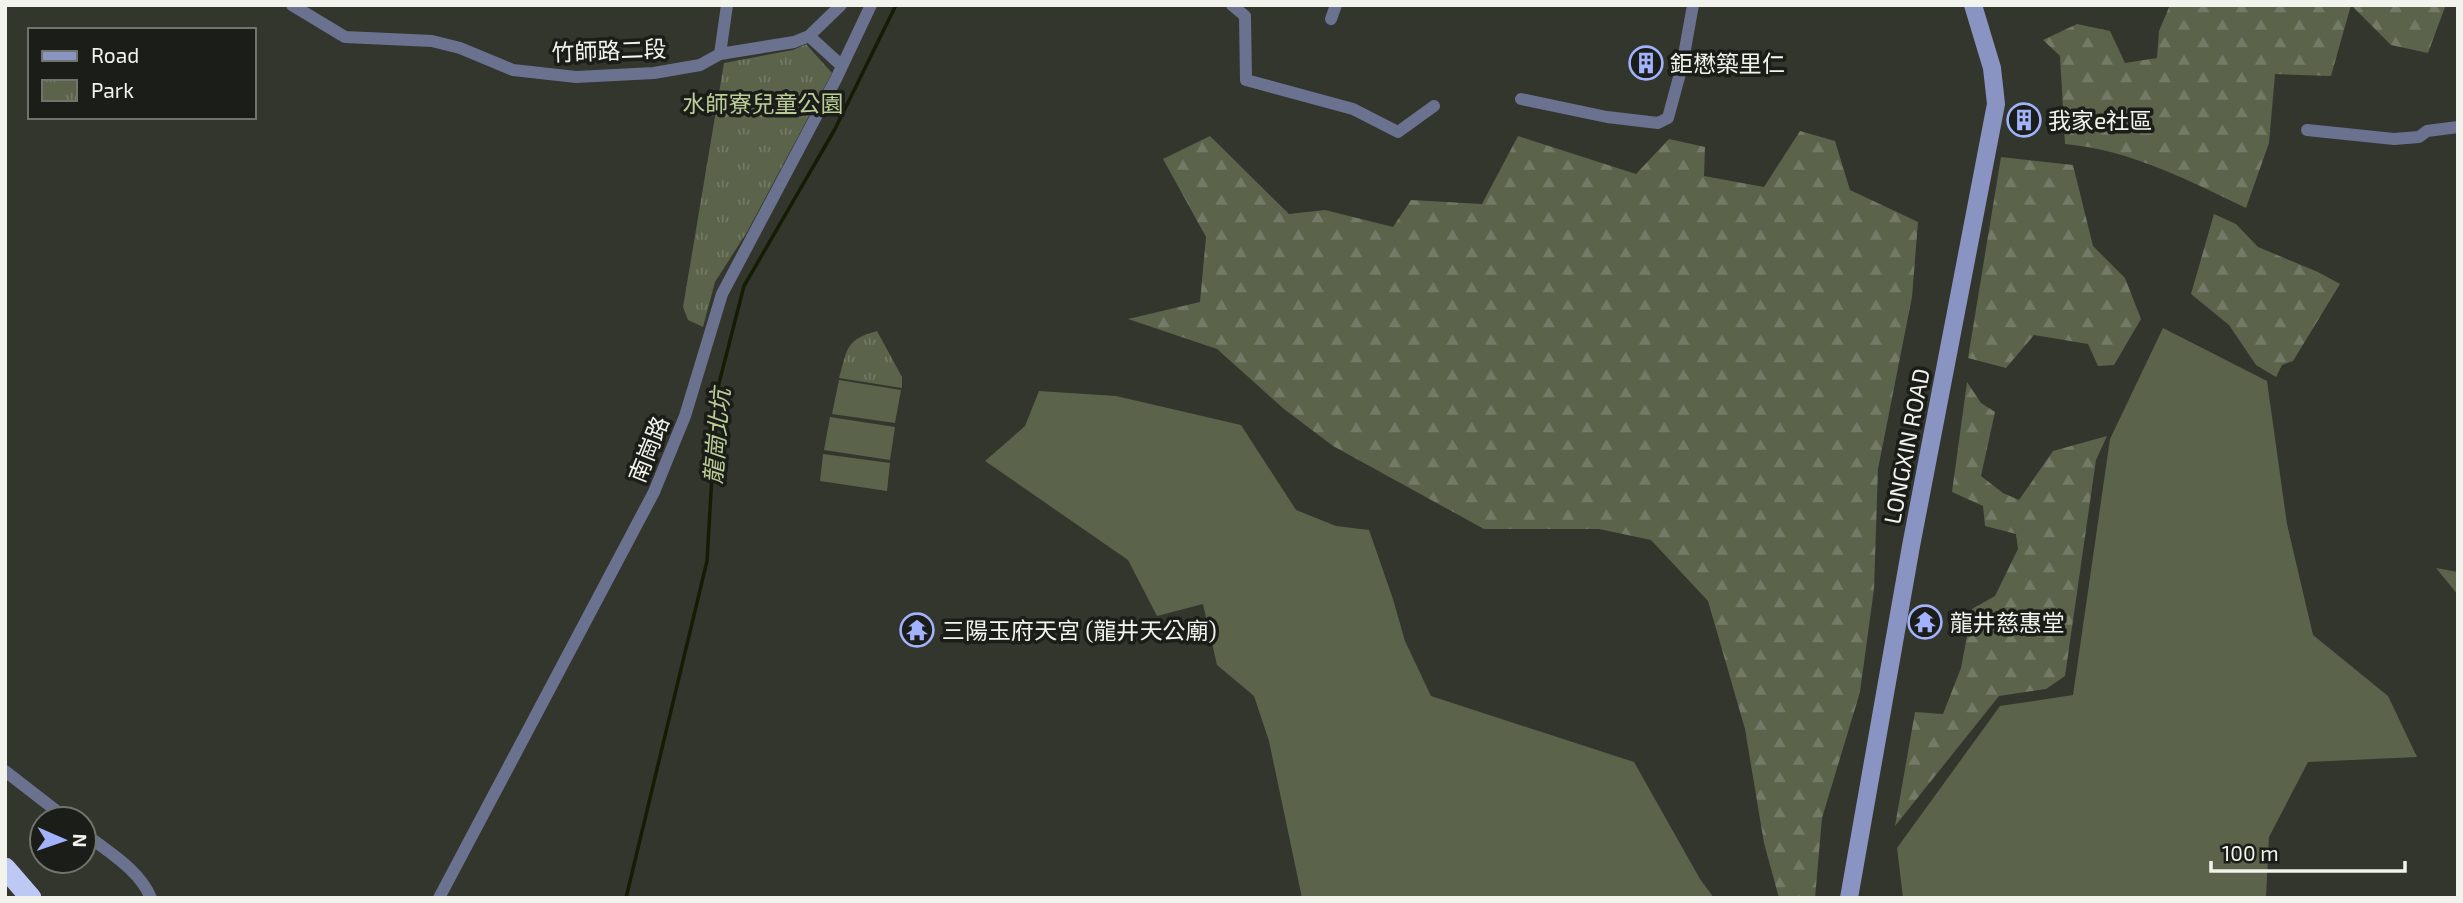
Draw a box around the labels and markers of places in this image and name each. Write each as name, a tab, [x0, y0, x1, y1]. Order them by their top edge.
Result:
building icon: 鉅懋築里仁	[1627, 44, 1665, 82]
place label: 鉅懋築里仁	[1670, 49, 1785, 77]
building icon: 我家e社區	[2005, 101, 2043, 139]
place label: 我家e社區	[2048, 106, 2152, 134]
temple icon: 龍井慈惠堂	[1906, 603, 1944, 641]
place label: 龍井慈惠堂	[1950, 608, 2065, 636]
temple icon: 三陽玉府天宮 (龍井天公廟)	[898, 611, 936, 649]
place label: 三陽玉府天宮 (龍井天公廟)	[942, 616, 1217, 644]

